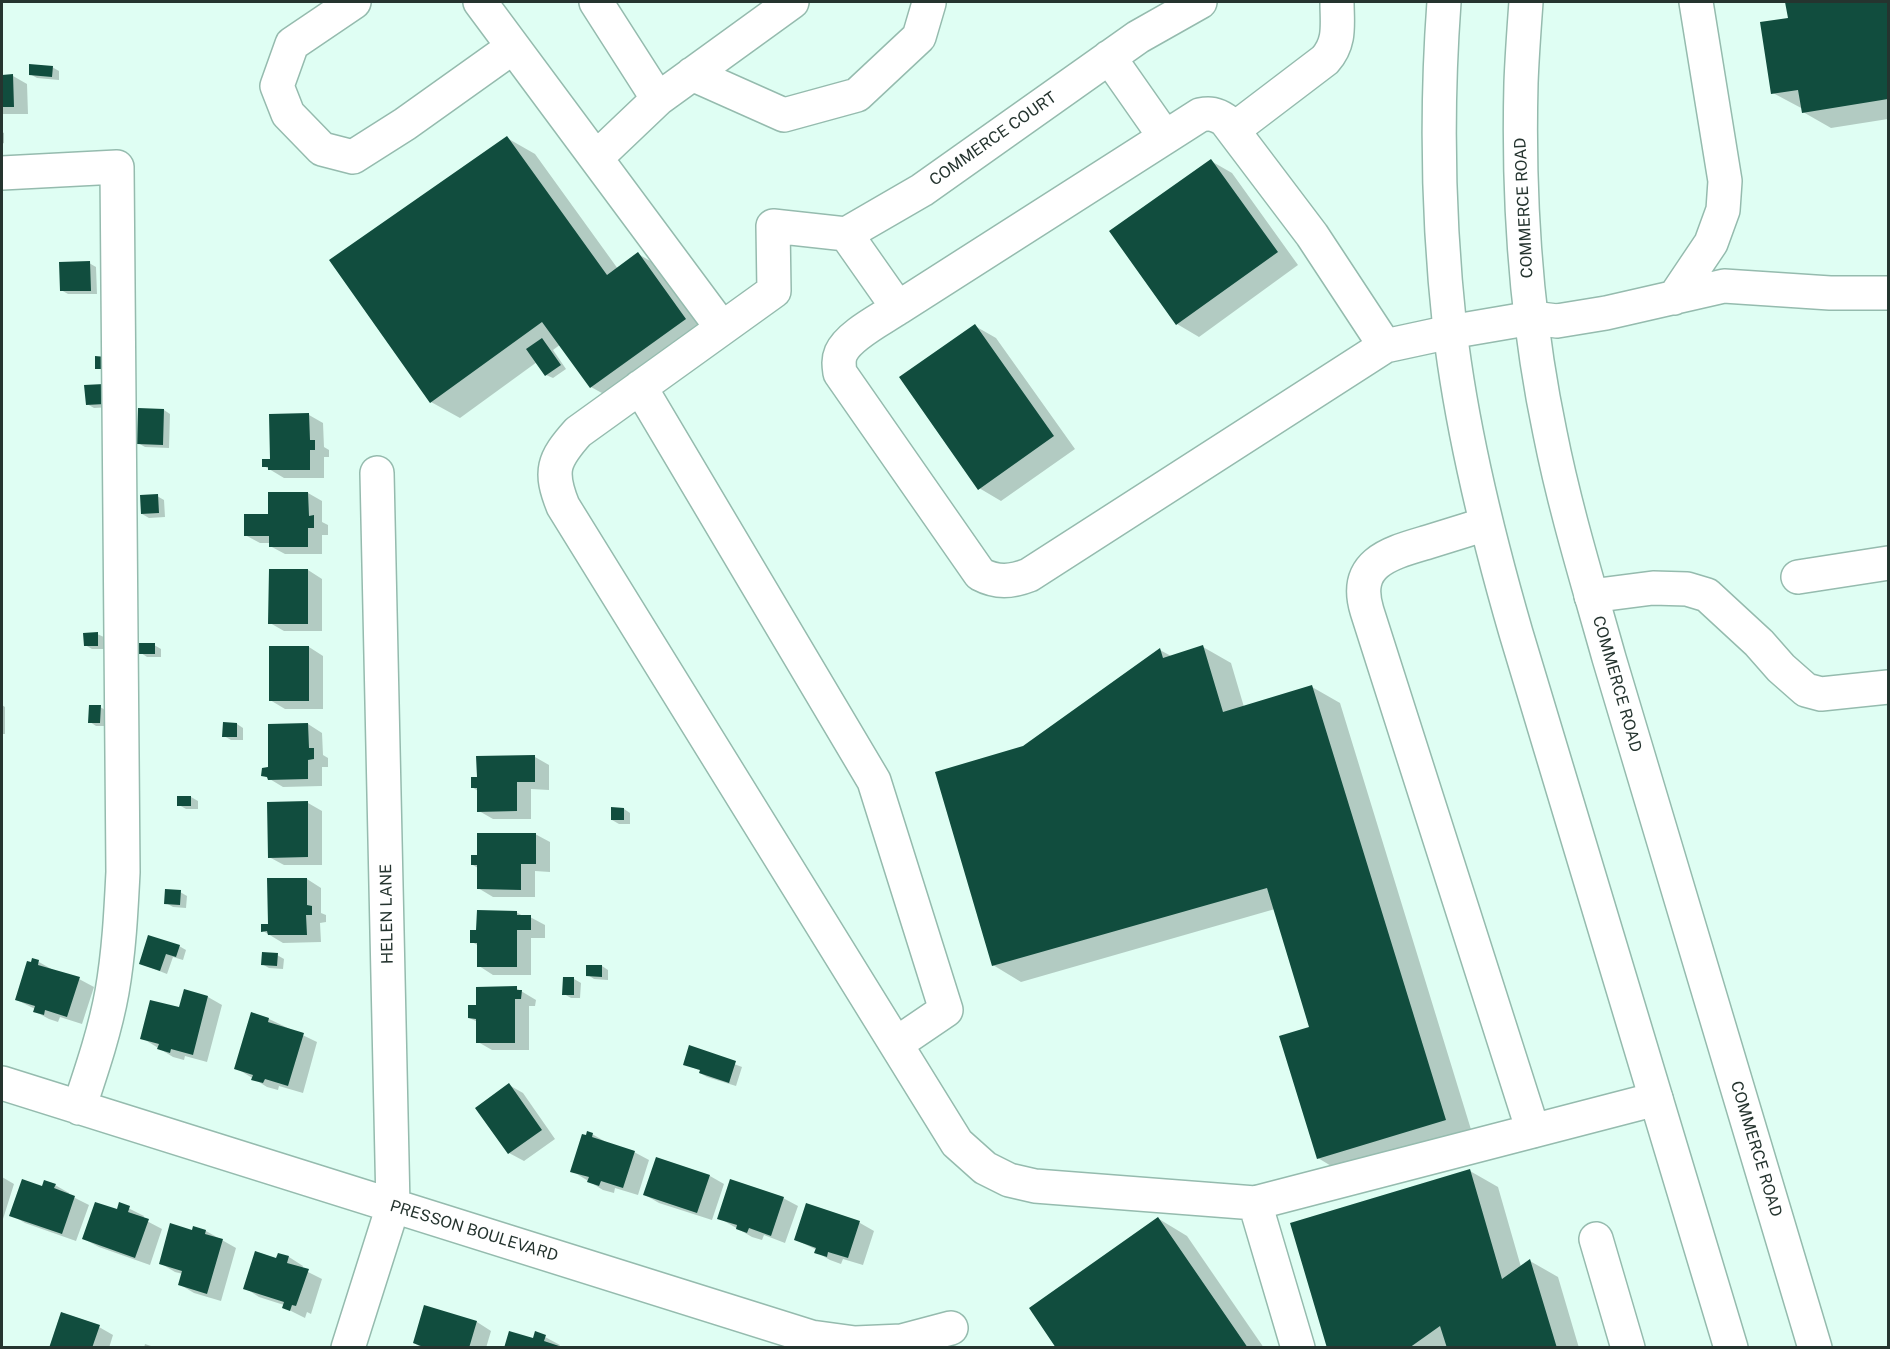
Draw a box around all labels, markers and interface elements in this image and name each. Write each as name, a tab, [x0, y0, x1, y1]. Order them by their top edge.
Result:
street label: COMMERCE COURT	[926, 88, 1060, 190]
street label: COMMERCE ROAD	[1511, 137, 1537, 279]
street label: COMMERCE ROAD	[1588, 614, 1646, 754]
street label: HELEN LANE	[377, 864, 397, 964]
street label: COMMERCE ROAD	[1726, 1079, 1786, 1219]
street label: PRESSON BOULEVARD	[388, 1196, 560, 1266]

